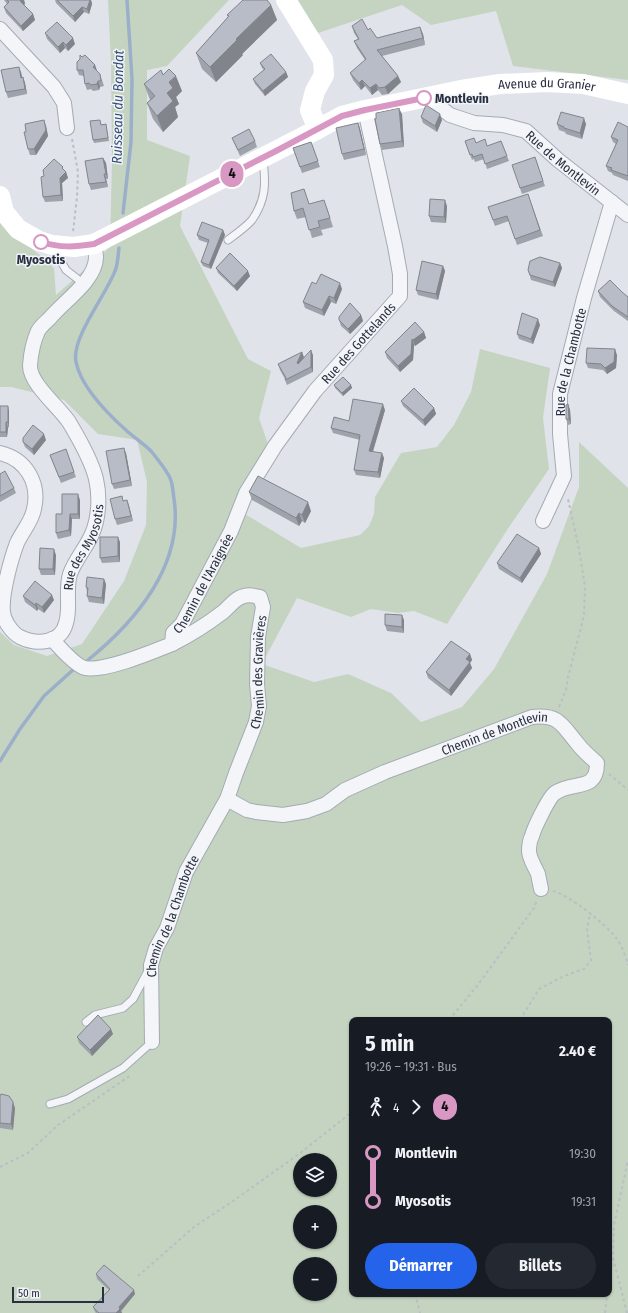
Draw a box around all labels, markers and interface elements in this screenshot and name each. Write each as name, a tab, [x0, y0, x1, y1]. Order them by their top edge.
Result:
water label: Ruisseau du Bondat	[109, 49, 128, 164]
street label: Avenue du Granier	[498, 75, 598, 94]
marker: Montlevin	[416, 90, 432, 106]
place label: Montlevin	[435, 91, 489, 106]
street label: Rue de Montlevin	[523, 127, 604, 198]
line badge: 4	[219, 161, 245, 187]
text: 4	[228, 165, 236, 182]
marker: Myosotis	[33, 234, 49, 250]
place label: Myosotis	[17, 252, 66, 267]
street label: Rue des Gottelands	[318, 299, 399, 386]
street label: Rue de la Chambotte	[553, 306, 589, 416]
street label: Rue des Myosotis	[60, 503, 106, 591]
street label: Chemin de l'Araignée	[170, 531, 236, 636]
street label: Chemin des Gravières	[246, 613, 269, 731]
street label: Chemin de Montlevin	[439, 709, 549, 758]
street label: Chemin de la Chambotte	[143, 852, 202, 977]
text: 5 min	[365, 1030, 414, 1057]
text: 2.40 €	[559, 1042, 596, 1060]
text: 19:26 – 19:31 · Bus	[365, 1059, 457, 1074]
icon: walk	[365, 1096, 387, 1118]
icon: forward	[405, 1096, 427, 1118]
text: 4	[441, 1098, 449, 1115]
text: 4	[393, 1100, 399, 1115]
text: Montlevin	[395, 1144, 457, 1162]
text: 19:30	[569, 1146, 596, 1161]
map controls	[293, 1153, 337, 1301]
button: layers	[293, 1153, 337, 1197]
text: Myosotis	[395, 1192, 451, 1210]
text: 19:31	[571, 1194, 596, 1209]
button: +	[293, 1205, 337, 1249]
button: Démarrer	[365, 1243, 477, 1289]
button: Billets	[485, 1243, 596, 1289]
button: −	[293, 1257, 337, 1301]
scale bar	[12, 1285, 104, 1304]
text: 50 m	[18, 1287, 40, 1300]

